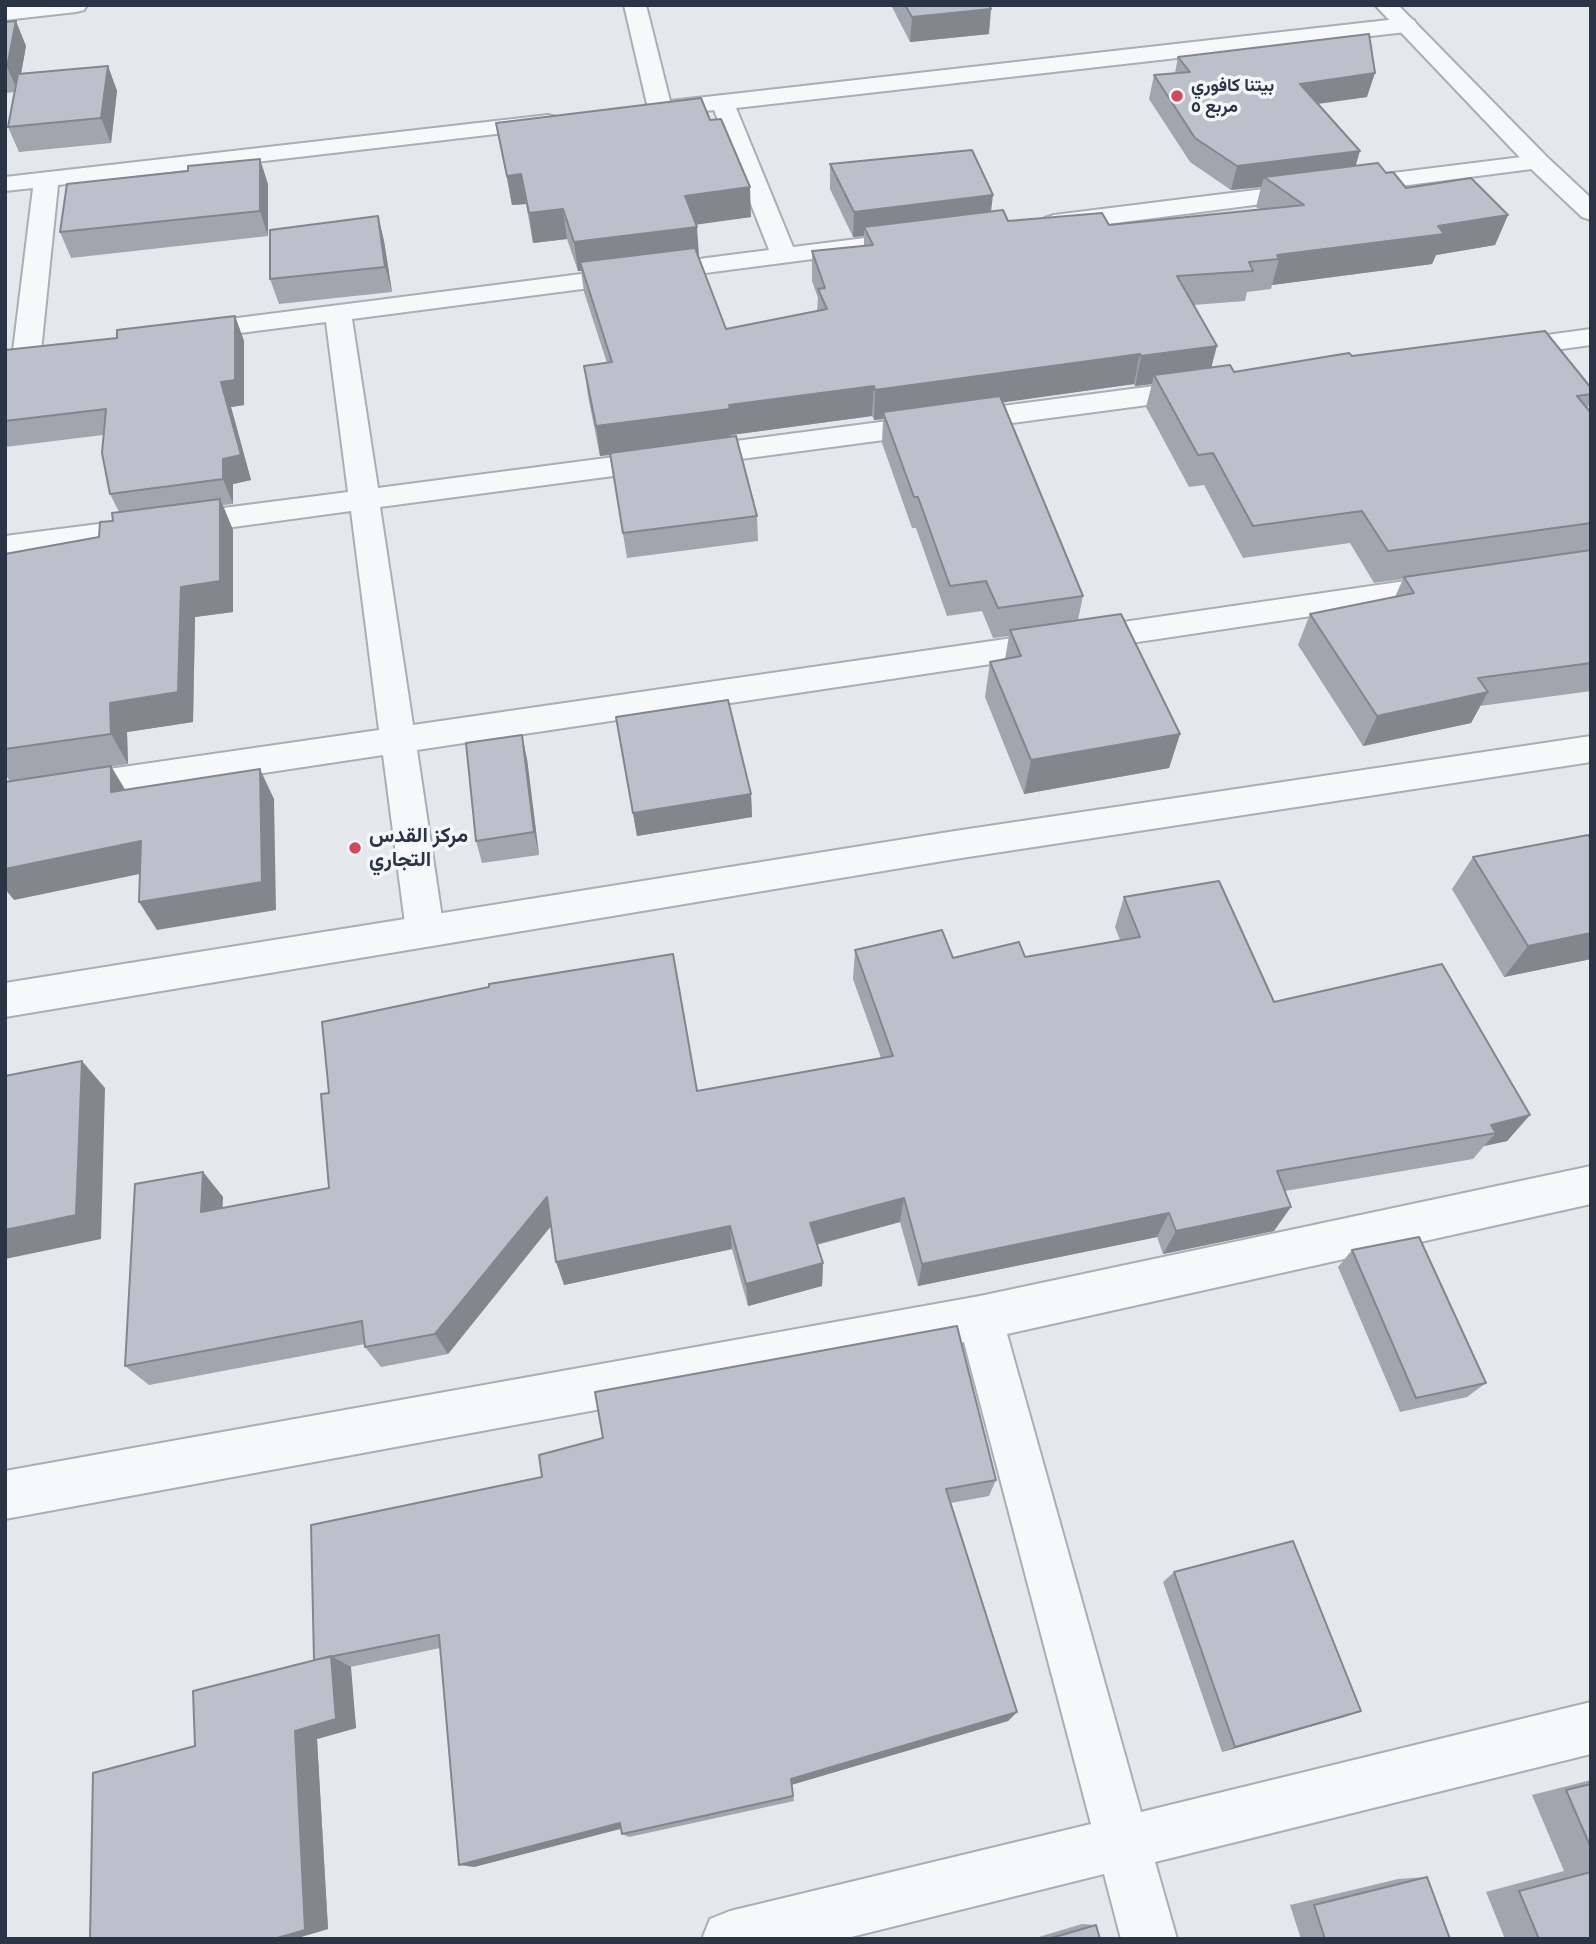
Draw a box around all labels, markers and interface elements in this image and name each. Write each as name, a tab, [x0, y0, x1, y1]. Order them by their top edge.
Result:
place label: بيتنا كافوري مربع ٥	[1191, 75, 1274, 118]
marker: بيتنا كافوري مربع ٥	[1169, 88, 1185, 104]
place label: مركز القدس التجاري	[369, 823, 468, 873]
marker: مركز القدس التجاري	[347, 840, 363, 856]

